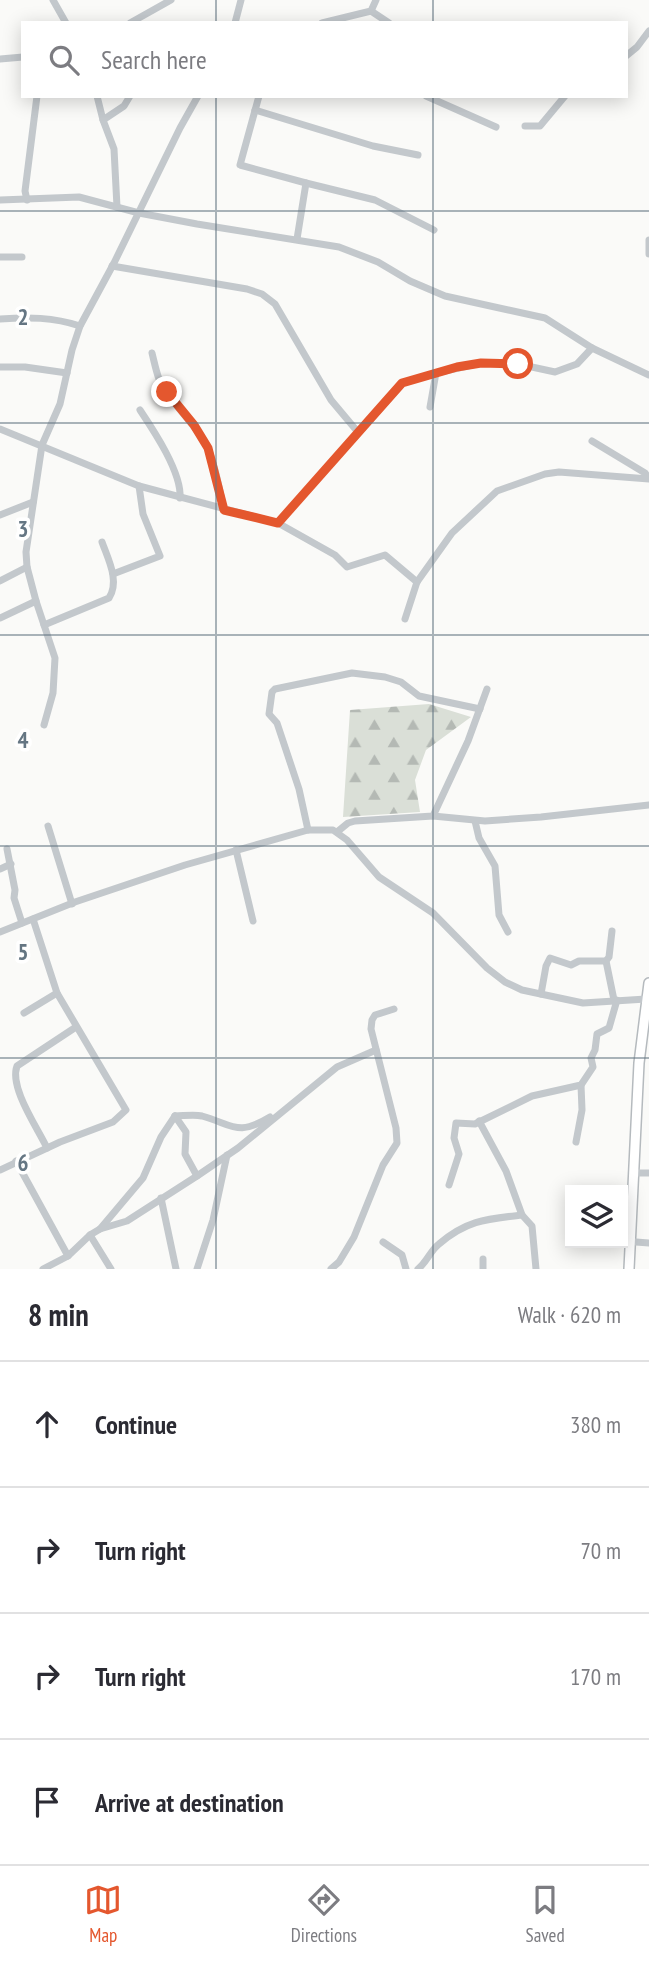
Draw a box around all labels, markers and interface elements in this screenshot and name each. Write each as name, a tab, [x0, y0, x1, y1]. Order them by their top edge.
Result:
search box	[21, 21, 628, 98]
icon: search	[45, 41, 83, 79]
text: Search here	[101, 43, 207, 76]
text: 2	[18, 302, 29, 331]
route start	[502, 348, 533, 379]
route end	[151, 376, 182, 407]
text: 3	[18, 514, 29, 543]
text: 4	[18, 725, 29, 754]
text: 5	[18, 937, 29, 966]
text: 6	[18, 1148, 29, 1177]
map controls	[565, 1185, 628, 1248]
button: layers	[565, 1185, 628, 1248]
text: 8 min	[28, 1295, 89, 1334]
text: Walk · 620 m	[518, 1300, 621, 1329]
icon: ahead	[28, 1405, 66, 1443]
text: Continue	[95, 1408, 177, 1441]
text: 380 m	[570, 1410, 621, 1439]
icon: right	[28, 1531, 66, 1569]
text: Turn right	[95, 1534, 186, 1567]
text: 70 m	[580, 1536, 621, 1565]
icon: right	[28, 1657, 66, 1695]
text: Turn right	[95, 1660, 186, 1693]
text: 170 m	[570, 1662, 621, 1691]
icon: arrive	[28, 1783, 66, 1821]
text: Arrive at destination	[95, 1786, 284, 1819]
tab: Map	[84, 1881, 122, 1947]
tab: Directions	[291, 1881, 357, 1947]
tab: Saved	[526, 1881, 565, 1947]

